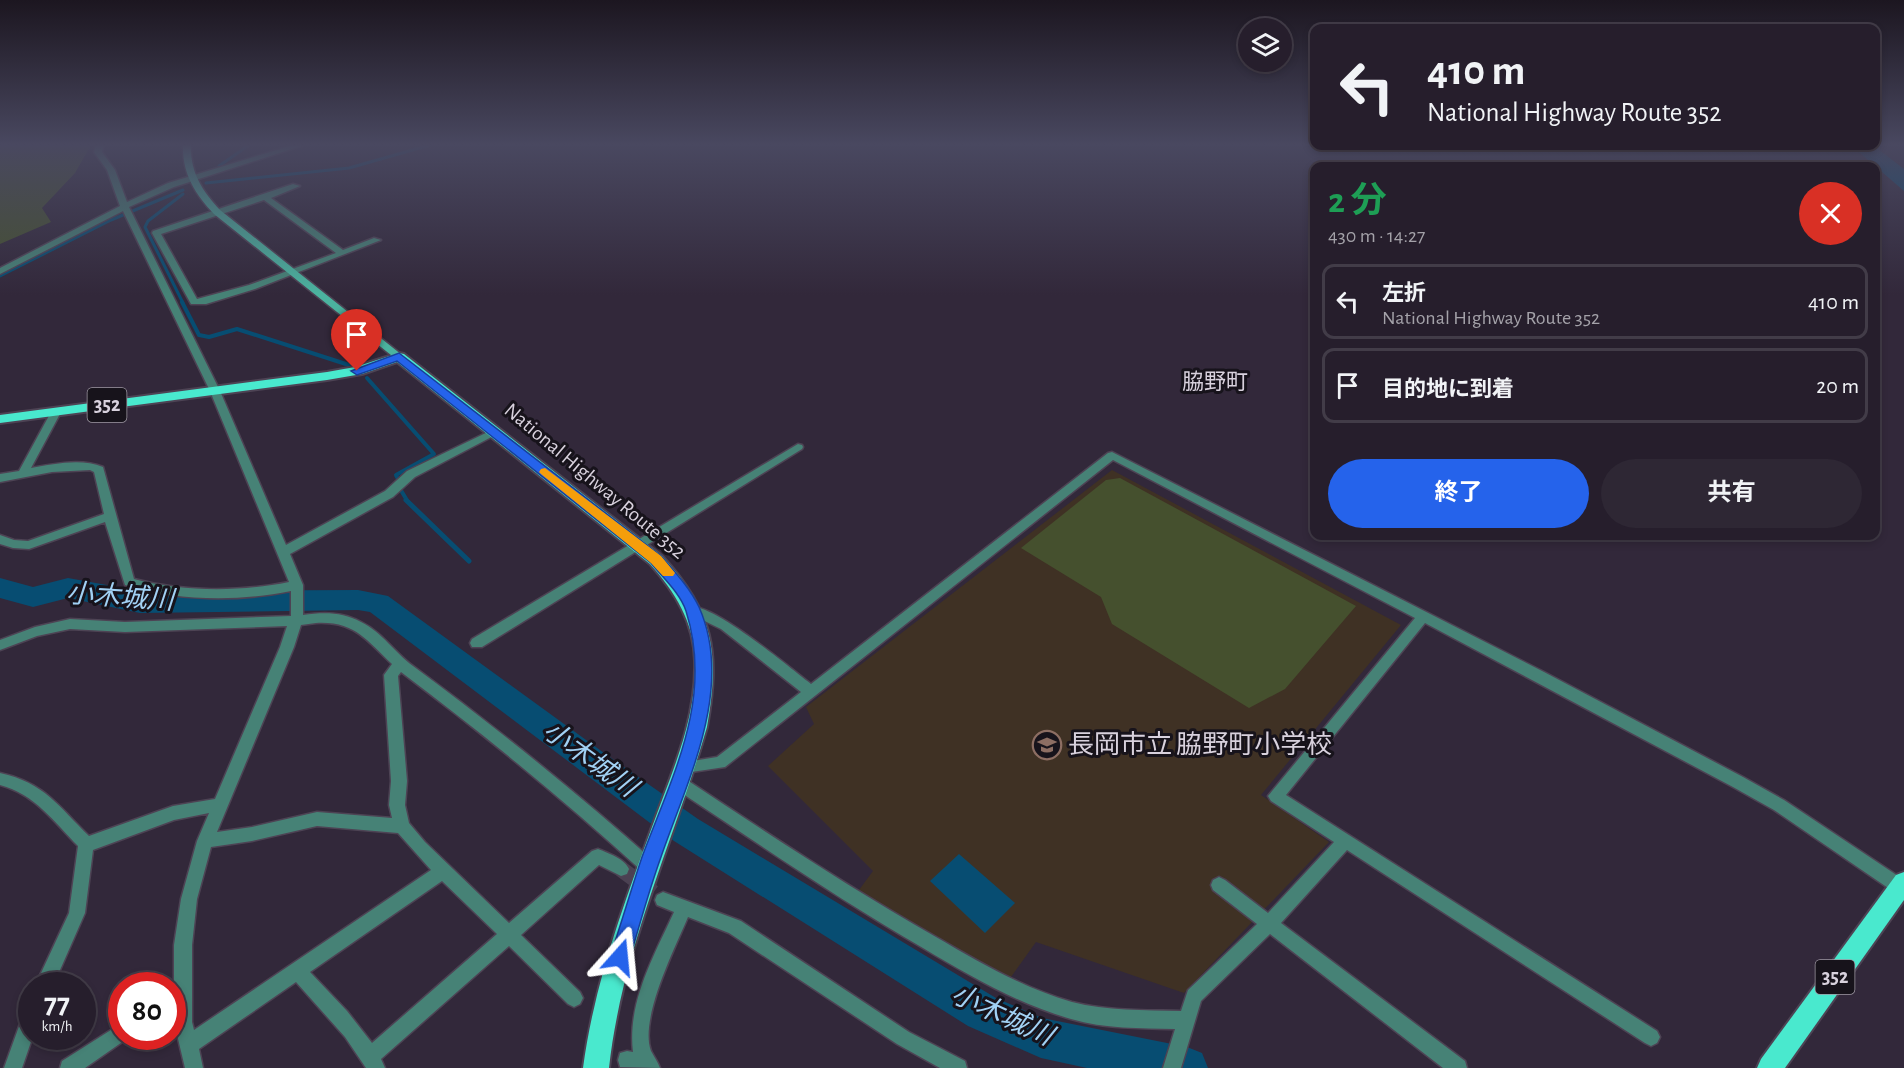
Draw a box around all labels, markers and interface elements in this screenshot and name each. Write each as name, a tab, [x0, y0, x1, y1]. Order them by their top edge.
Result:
map controls	[1238, 18, 1292, 72]
button: layers	[1238, 18, 1292, 72]
icon: left	[1328, 48, 1406, 126]
text: 410 m	[1427, 50, 1525, 92]
text: National Highway Route 352	[1427, 99, 1721, 126]
button: close	[1799, 182, 1862, 245]
text: 2 分	[1328, 183, 1386, 219]
text: 430 m · 14:27	[1328, 226, 1425, 246]
text: 左折	[1382, 282, 1426, 304]
icon: left	[1331, 285, 1364, 318]
text: 410 m	[1808, 291, 1859, 313]
text: National Highway Route 352	[1382, 308, 1600, 328]
pin	[331, 309, 382, 371]
icon: arrive	[340, 318, 373, 351]
icon: arrive	[1331, 369, 1364, 402]
district label: 脇野町	[1182, 370, 1248, 393]
text: 20 m	[1816, 375, 1859, 397]
text: 目的地に到着	[1382, 378, 1514, 400]
road number: 352	[88, 388, 126, 422]
street label: National Highway Route 352	[501, 399, 689, 563]
button: 終了	[1328, 459, 1589, 528]
button: 共有	[1601, 459, 1862, 528]
water label: 小木城川	[65, 579, 178, 614]
water label: 小木城川	[538, 716, 645, 803]
school or university icon: 長岡市立 脇野町小学校	[1031, 729, 1063, 761]
place label: 長岡市立 脇野町小学校	[1068, 730, 1332, 758]
position arrow	[588, 925, 652, 989]
road number: 352	[1816, 960, 1854, 994]
speed limit sign: 80	[108, 972, 186, 1050]
water label: 小木城川	[947, 979, 1060, 1051]
text: 77	[44, 989, 70, 1019]
text: km/h	[42, 1019, 72, 1034]

